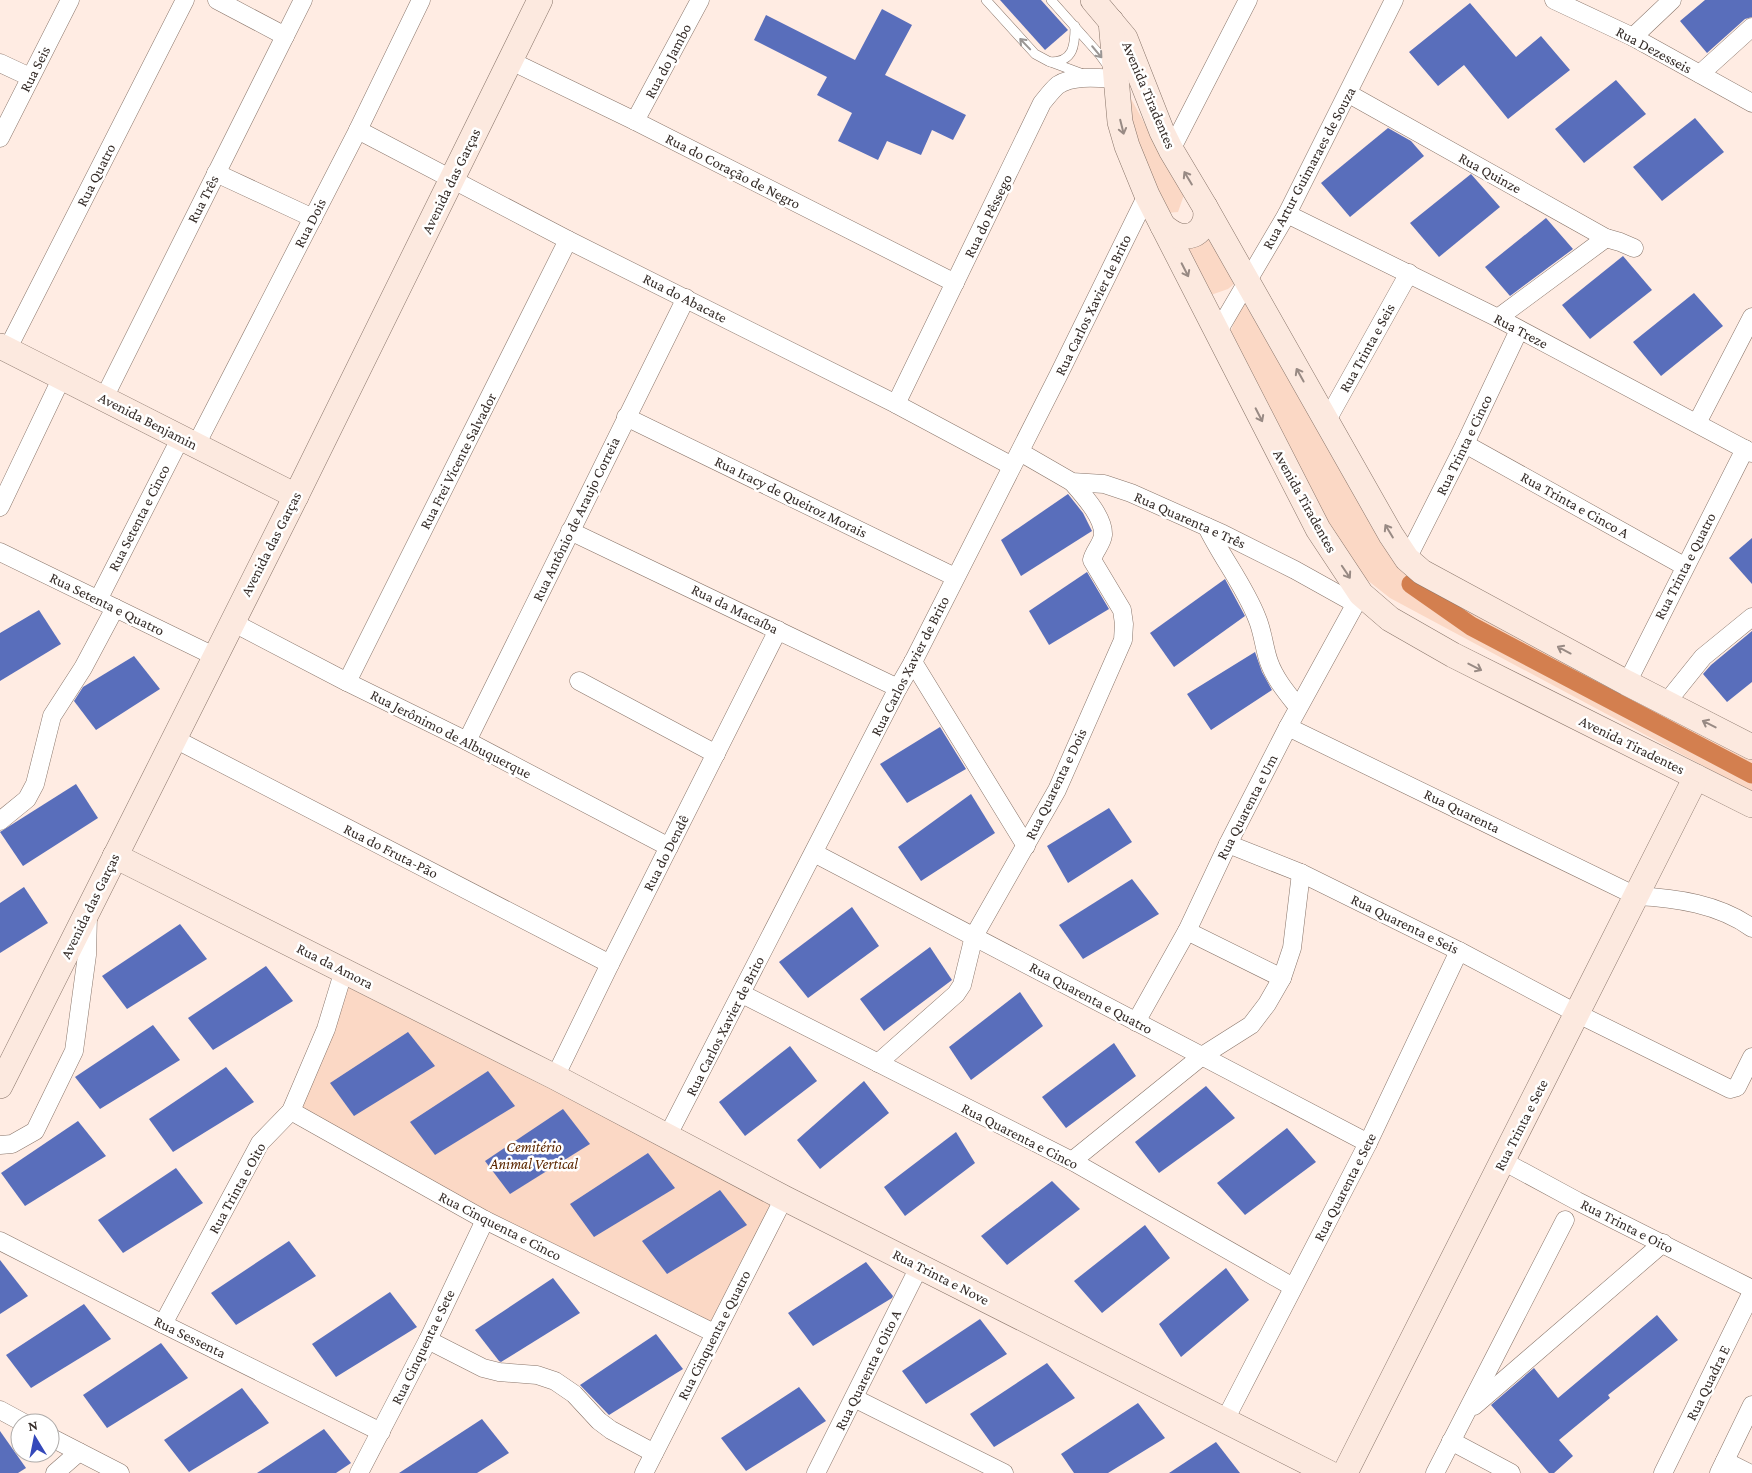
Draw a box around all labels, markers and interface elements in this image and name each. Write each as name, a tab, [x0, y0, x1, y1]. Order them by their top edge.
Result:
street label: Rua do Jambo	[642, 21, 695, 102]
street label: Rua Dezesseis	[1613, 23, 1695, 77]
one-way arrow	[1019, 38, 1031, 50]
street label: Avenida Tiradentes	[1119, 39, 1179, 151]
street label: Rua Seis	[17, 43, 53, 95]
one-way arrow	[1091, 45, 1102, 58]
street label: Rua Artur Guimaraes de Souza	[1259, 84, 1359, 252]
one-way arrow	[1118, 119, 1127, 135]
street label: Avenida das Garças	[419, 126, 484, 237]
street label: Rua do Coração de Negro	[663, 130, 803, 213]
street label: Rua Quatro	[73, 141, 119, 209]
street label: Rua Quinze	[1456, 149, 1524, 197]
street label: Rua Três	[184, 172, 222, 226]
street label: Rua do Pêssego	[961, 172, 1016, 261]
one-way arrow	[1182, 172, 1192, 186]
street label: Rua Dois	[291, 196, 329, 250]
street label: Rua Carlos Xavier de Brito	[1052, 232, 1134, 378]
one-way arrow	[1181, 262, 1190, 277]
street label: Rua do Abacate	[641, 270, 730, 326]
street label: Rua Trinta e Seis	[1336, 301, 1398, 395]
street label: Rua Treze	[1491, 310, 1551, 352]
one-way arrow	[1294, 368, 1304, 383]
street label: Avenida Benjamin	[95, 389, 200, 454]
street label: Rua Frei Vicente Salvador	[417, 389, 500, 532]
street label: Rua Trinta e Cinco	[1433, 392, 1495, 498]
one-way arrow	[1254, 407, 1264, 422]
street label: Rua Antônio de Araujo Correia	[529, 434, 624, 604]
street label: Avenida Tiradentes	[1270, 447, 1340, 555]
street label: Rua Iracy de Queiroz Morais	[712, 453, 870, 542]
street label: Rua Setenta e Cinco	[105, 462, 173, 574]
street label: Rua Trinta e Cinco A	[1518, 469, 1632, 542]
street label: Rua Quarenta e Três	[1132, 488, 1248, 552]
street label: Avenida das Garças	[238, 489, 305, 599]
street label: Rua Trinta e Quatro	[1651, 510, 1719, 622]
one-way arrow	[1383, 525, 1393, 539]
one-way arrow	[1342, 564, 1352, 578]
street label: Rua Setenta e Quatro	[47, 569, 167, 639]
street label: Rua da Macaíba	[689, 581, 781, 637]
street label: Rua Carlos Xavier de Brito	[868, 593, 952, 739]
one-way arrow	[1557, 645, 1572, 655]
one-way arrow	[1467, 663, 1482, 672]
street label: Rua Jerônimo de Albuquerque	[367, 686, 535, 783]
street label: Avenida Tiradentes	[1577, 713, 1687, 777]
one-way arrow	[1701, 719, 1716, 729]
street label: Rua Quarenta e Dois	[1022, 726, 1090, 842]
street label: Rua Quarenta e Um	[1213, 752, 1281, 862]
street label: Rua Quarenta	[1422, 786, 1503, 836]
street label: Rua do Dendê	[640, 812, 692, 894]
street label: Rua do Fruta-Pão	[341, 820, 441, 882]
street label: Avenida das Garças	[58, 851, 123, 962]
street label: Rua Quarenta e Seis	[1348, 891, 1462, 957]
street label: Rua da Amora	[294, 940, 376, 992]
street label: Rua Carlos Xavier de Brito	[683, 953, 767, 1099]
street label: Rua Quarenta e Quatro	[1027, 959, 1155, 1037]
street label: Rua Trinta e Sete	[1491, 1076, 1551, 1173]
street label: Rua Quarenta e Cinco	[959, 1100, 1081, 1172]
street label: Rua Quarenta e Sete	[1311, 1130, 1379, 1244]
park label: Cemitério Animal Vertical	[489, 1139, 578, 1172]
street label: Rua Trinta e Oito	[205, 1140, 269, 1236]
street label: Rua Cinquenta e Cinco	[436, 1188, 564, 1265]
street label: Rua Trinta e Oito	[1578, 1196, 1676, 1256]
street label: Rua Trinta e Nove	[890, 1246, 992, 1308]
street label: Rua Cinquenta e Quatro	[674, 1267, 755, 1403]
street label: Rua Cinquenta e Sete	[388, 1286, 459, 1408]
street label: Rua Quarenta e Oito A	[832, 1307, 904, 1433]
street label: Rua Sessenta	[152, 1313, 228, 1361]
street label: Rua Quadra E	[1683, 1343, 1733, 1423]
north arrow	[10, 1413, 60, 1463]
text: N	[27, 1416, 39, 1434]

